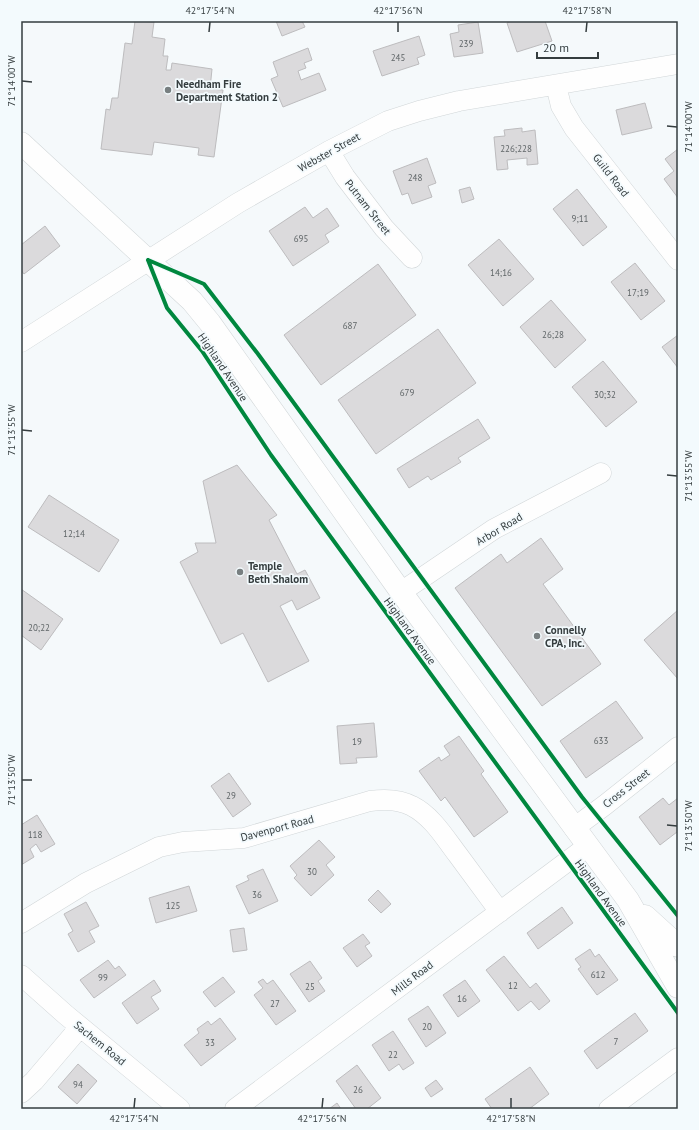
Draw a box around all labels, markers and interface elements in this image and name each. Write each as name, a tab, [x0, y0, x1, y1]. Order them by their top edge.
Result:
text: 42°17'54"N	[185, 4, 235, 17]
text: 42°17'56"N	[373, 4, 423, 17]
text: 42°17'58"N	[562, 4, 612, 17]
scale bar	[537, 34, 598, 60]
house number: 239	[459, 38, 473, 49]
text: 20 m	[543, 40, 569, 55]
house number: 245	[391, 52, 405, 63]
text: 71°14'00"W	[5, 55, 18, 107]
place label: Needham Fire Department Station 2	[176, 77, 278, 104]
marker: Needham Fire Department Station 2	[163, 85, 173, 95]
text: 71°14'00"W	[682, 101, 695, 153]
street label: Webster Street	[296, 129, 363, 175]
house number: 226;228	[500, 143, 532, 154]
street label: Guild Road	[590, 151, 632, 199]
house number: 248	[408, 172, 422, 183]
street label: Putnam Street	[342, 176, 394, 238]
house number: 9;11	[571, 213, 589, 224]
house number: 695	[294, 233, 308, 244]
house number: 14;16	[490, 267, 512, 278]
house number: 17;19	[627, 287, 649, 298]
house number: 687	[343, 320, 357, 331]
house number: 26;28	[542, 329, 564, 340]
street label: Highland Avenue	[195, 330, 251, 404]
house number: 679	[400, 387, 414, 398]
house number: 30;32	[594, 389, 616, 400]
text: 71°13'55"W	[5, 404, 18, 456]
text: 71°13'55"W	[682, 450, 695, 502]
street label: Arbor Road	[473, 510, 525, 548]
house number: 12;14	[63, 528, 85, 539]
place label: Temple Beth Shalom	[248, 559, 308, 586]
marker: Temple Beth Shalom	[235, 567, 245, 577]
street label: Highland Avenue	[381, 595, 439, 668]
house number: 20;22	[28, 622, 50, 633]
place label: Connelly CPA, Inc.	[545, 623, 587, 650]
marker: Connelly CPA, Inc.	[532, 631, 542, 641]
house number: 633	[594, 735, 608, 746]
house number: 19	[352, 736, 362, 747]
text: 71°13'50"W	[5, 754, 18, 806]
street label: Cross Street	[600, 765, 653, 811]
house number: 29	[226, 790, 236, 801]
text: 71°13'50"W	[682, 800, 695, 852]
street label: Davenport Road	[239, 811, 315, 845]
house number: 118	[28, 829, 42, 840]
street label: Highland Avenue	[572, 857, 630, 930]
house number: 30	[307, 866, 317, 877]
house number: 36	[252, 889, 262, 900]
house number: 125	[166, 900, 180, 911]
street label: Mills Road	[388, 958, 436, 998]
house number: 612	[591, 969, 605, 980]
house number: 99	[98, 972, 108, 983]
house number: 12	[508, 980, 518, 991]
house number: 25	[305, 981, 315, 992]
house number: 16	[457, 993, 467, 1004]
house number: 27	[270, 998, 280, 1009]
street label: Sachem Road	[71, 1018, 129, 1068]
house number: 20	[422, 1021, 432, 1032]
house number: 7	[614, 1036, 619, 1047]
house number: 33	[205, 1037, 215, 1048]
house number: 22	[388, 1049, 398, 1060]
house number: 94	[73, 1079, 83, 1090]
house number: 26	[353, 1084, 363, 1095]
text: 42°17'54"N	[109, 1112, 159, 1125]
text: 42°17'56"N	[297, 1112, 347, 1125]
text: 42°17'58"N	[486, 1112, 536, 1125]

